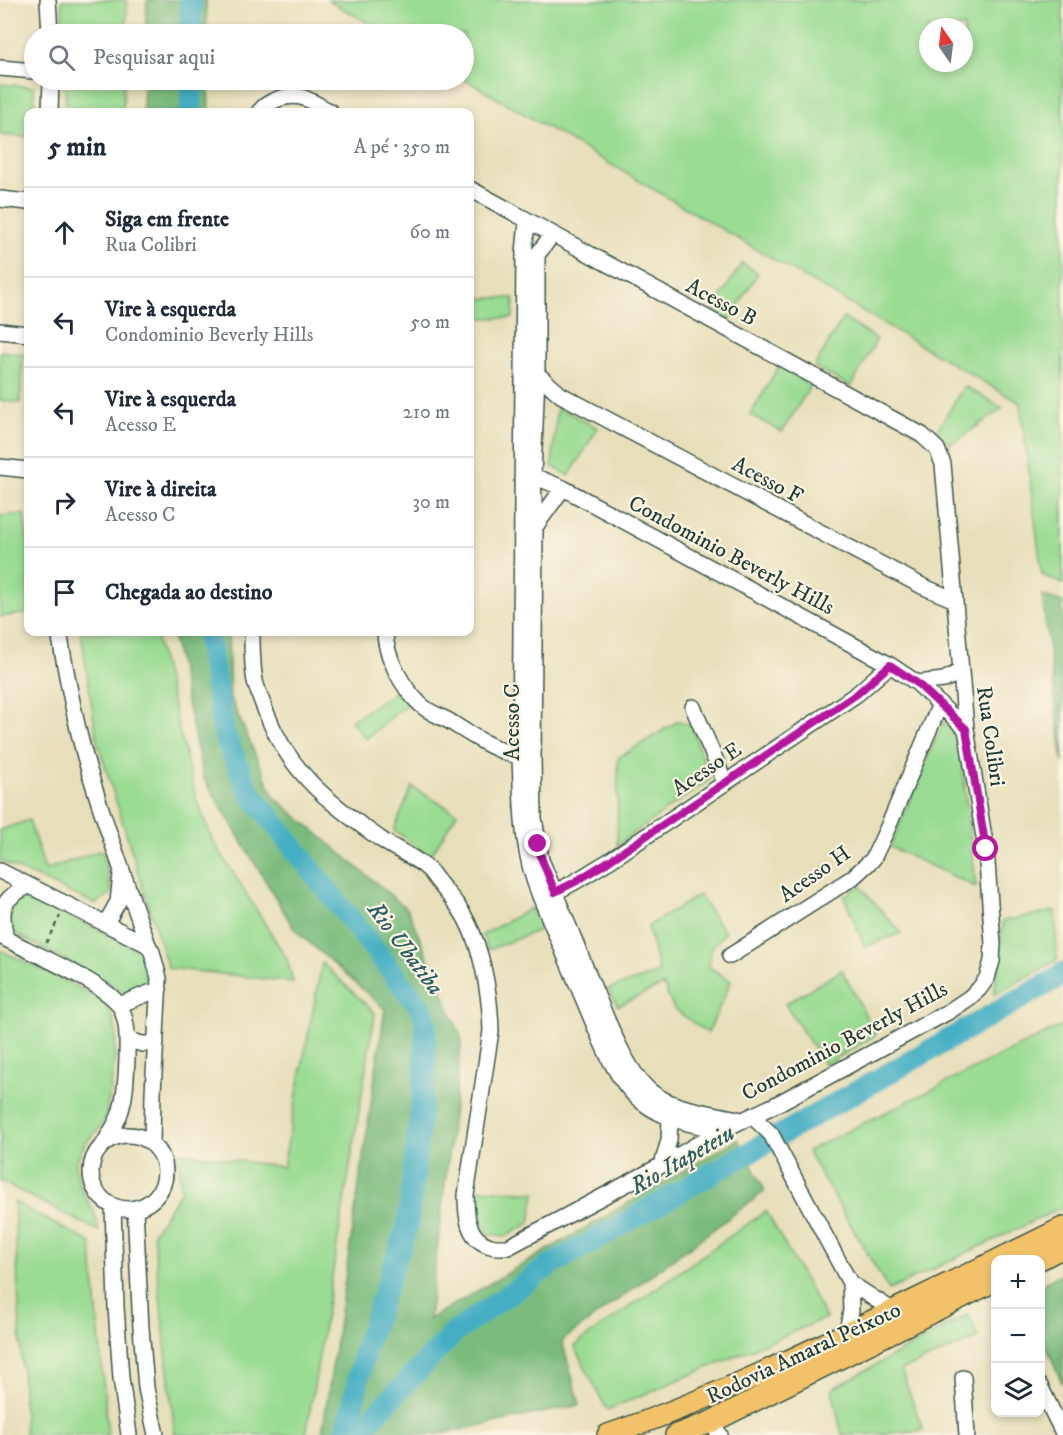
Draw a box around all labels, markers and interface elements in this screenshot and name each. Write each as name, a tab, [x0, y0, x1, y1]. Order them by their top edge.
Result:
north arrow	[919, 18, 973, 72]
search box	[24, 24, 474, 90]
icon: search	[45, 41, 78, 74]
text: Pesquisar aqui	[93, 44, 215, 71]
text: 5 min	[48, 131, 106, 164]
text: A pé · 350 m	[354, 135, 450, 160]
text: Siga em frente	[105, 206, 229, 233]
icon: ahead	[48, 216, 81, 249]
text: 60 m	[410, 220, 450, 245]
text: Rua Colibri	[105, 233, 197, 258]
street label: Acesso B	[681, 272, 761, 332]
text: Vire à esquerda	[105, 296, 236, 323]
icon: left	[48, 306, 81, 339]
text: 50 m	[410, 310, 450, 335]
text: Condominio Beverly Hills	[105, 323, 313, 348]
text: Vire à esquerda	[105, 386, 236, 413]
icon: left	[48, 396, 81, 429]
text: 210 m	[403, 400, 450, 425]
text: Acesso E	[105, 413, 176, 438]
street label: Acesso F	[727, 451, 808, 510]
text: Vire à direita	[105, 476, 216, 503]
icon: right	[48, 486, 81, 519]
text: 30 m	[412, 490, 450, 515]
street label: Condominio Beverly Hills	[624, 490, 839, 621]
text: Acesso C	[105, 503, 175, 528]
icon: arrive	[48, 576, 81, 609]
text: Chegada ao destino	[105, 579, 272, 606]
street label: Acesso C	[499, 683, 526, 761]
street label: Rua Colibri	[970, 684, 1011, 788]
street label: Acesso E	[667, 736, 747, 802]
route end	[524, 830, 550, 856]
route start	[972, 835, 998, 861]
street label: Acesso H	[774, 840, 856, 909]
water label: Rio Ubatiba	[360, 895, 450, 1001]
street label: Condominio Beverly Hills	[737, 976, 952, 1107]
water label: Rio Itapeteiu	[624, 1118, 740, 1202]
map controls	[991, 1255, 1045, 1417]
button: +	[991, 1255, 1045, 1309]
street label: Rodovia Amaral Peixoto	[702, 1296, 905, 1410]
button: −	[991, 1309, 1045, 1363]
button: layers	[991, 1363, 1045, 1417]

